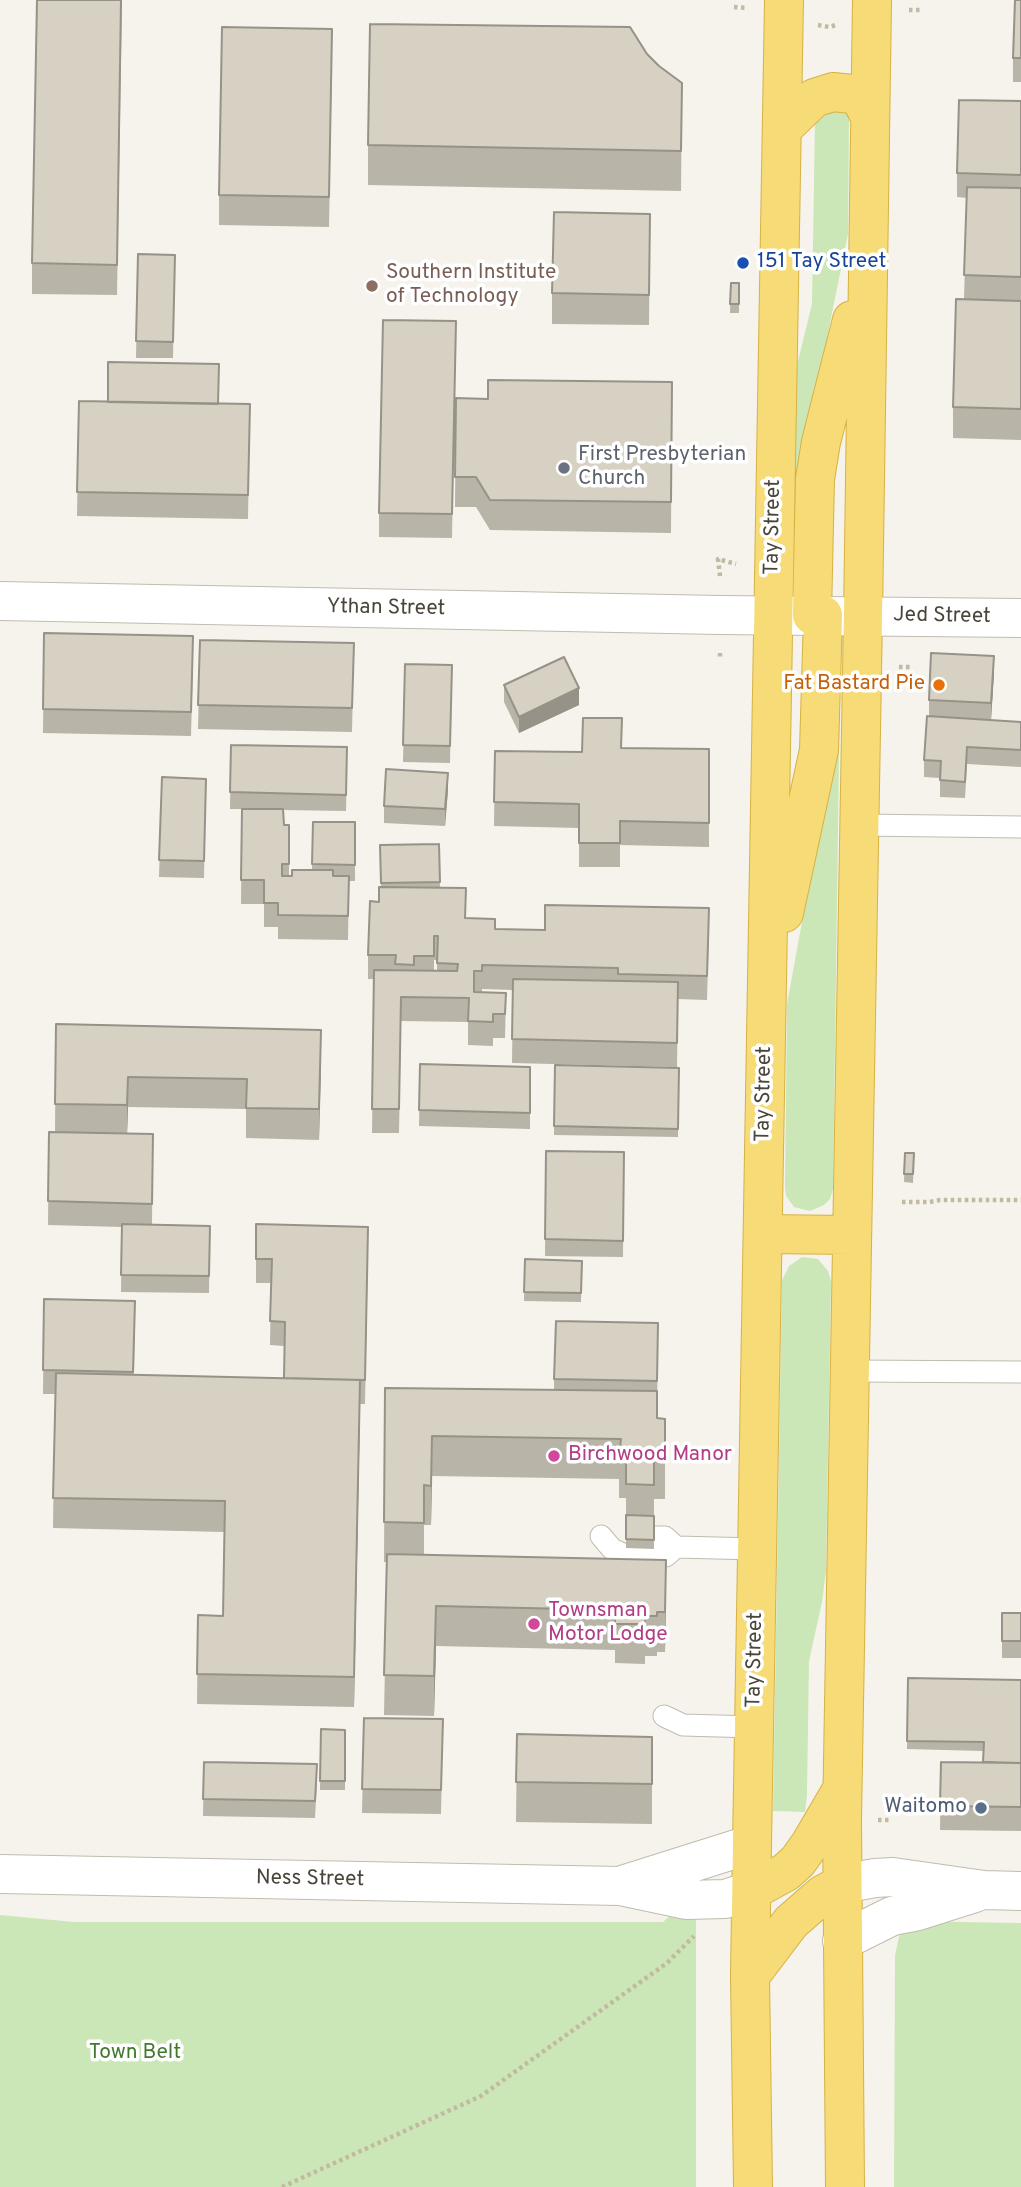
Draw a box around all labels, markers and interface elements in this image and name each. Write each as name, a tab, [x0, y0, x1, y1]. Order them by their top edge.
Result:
place label: 151 Tay Street	[757, 250, 886, 276]
marker: 151 Tay Street	[735, 255, 751, 271]
place label: Southern Institute of Technology	[386, 261, 556, 311]
marker: Southern Institute of Technology	[364, 278, 380, 294]
place label: First Presbyterian Church	[578, 443, 746, 493]
marker: First Presbyterian Church	[556, 460, 572, 476]
street label: Tay Street	[761, 479, 787, 575]
street label: Ythan Street	[326, 595, 446, 623]
street label: Jed Street	[893, 604, 991, 630]
place label: Fat Bastard Pie	[783, 672, 925, 698]
marker: Fat Bastard Pie	[931, 677, 947, 693]
street label: Tay Street	[752, 1046, 778, 1142]
place label: Birchwood Manor	[568, 1443, 732, 1469]
marker: Birchwood Manor	[546, 1448, 562, 1464]
place label: Townsman Motor Lodge	[548, 1599, 667, 1649]
street label: Tay Street	[743, 1612, 769, 1708]
marker: Townsman Motor Lodge	[526, 1616, 542, 1632]
place label: Waitomo	[884, 1795, 967, 1821]
marker: Waitomo	[973, 1800, 989, 1816]
street label: Ness Street	[256, 1866, 364, 1894]
park label: Town Belt	[89, 2041, 181, 2067]

